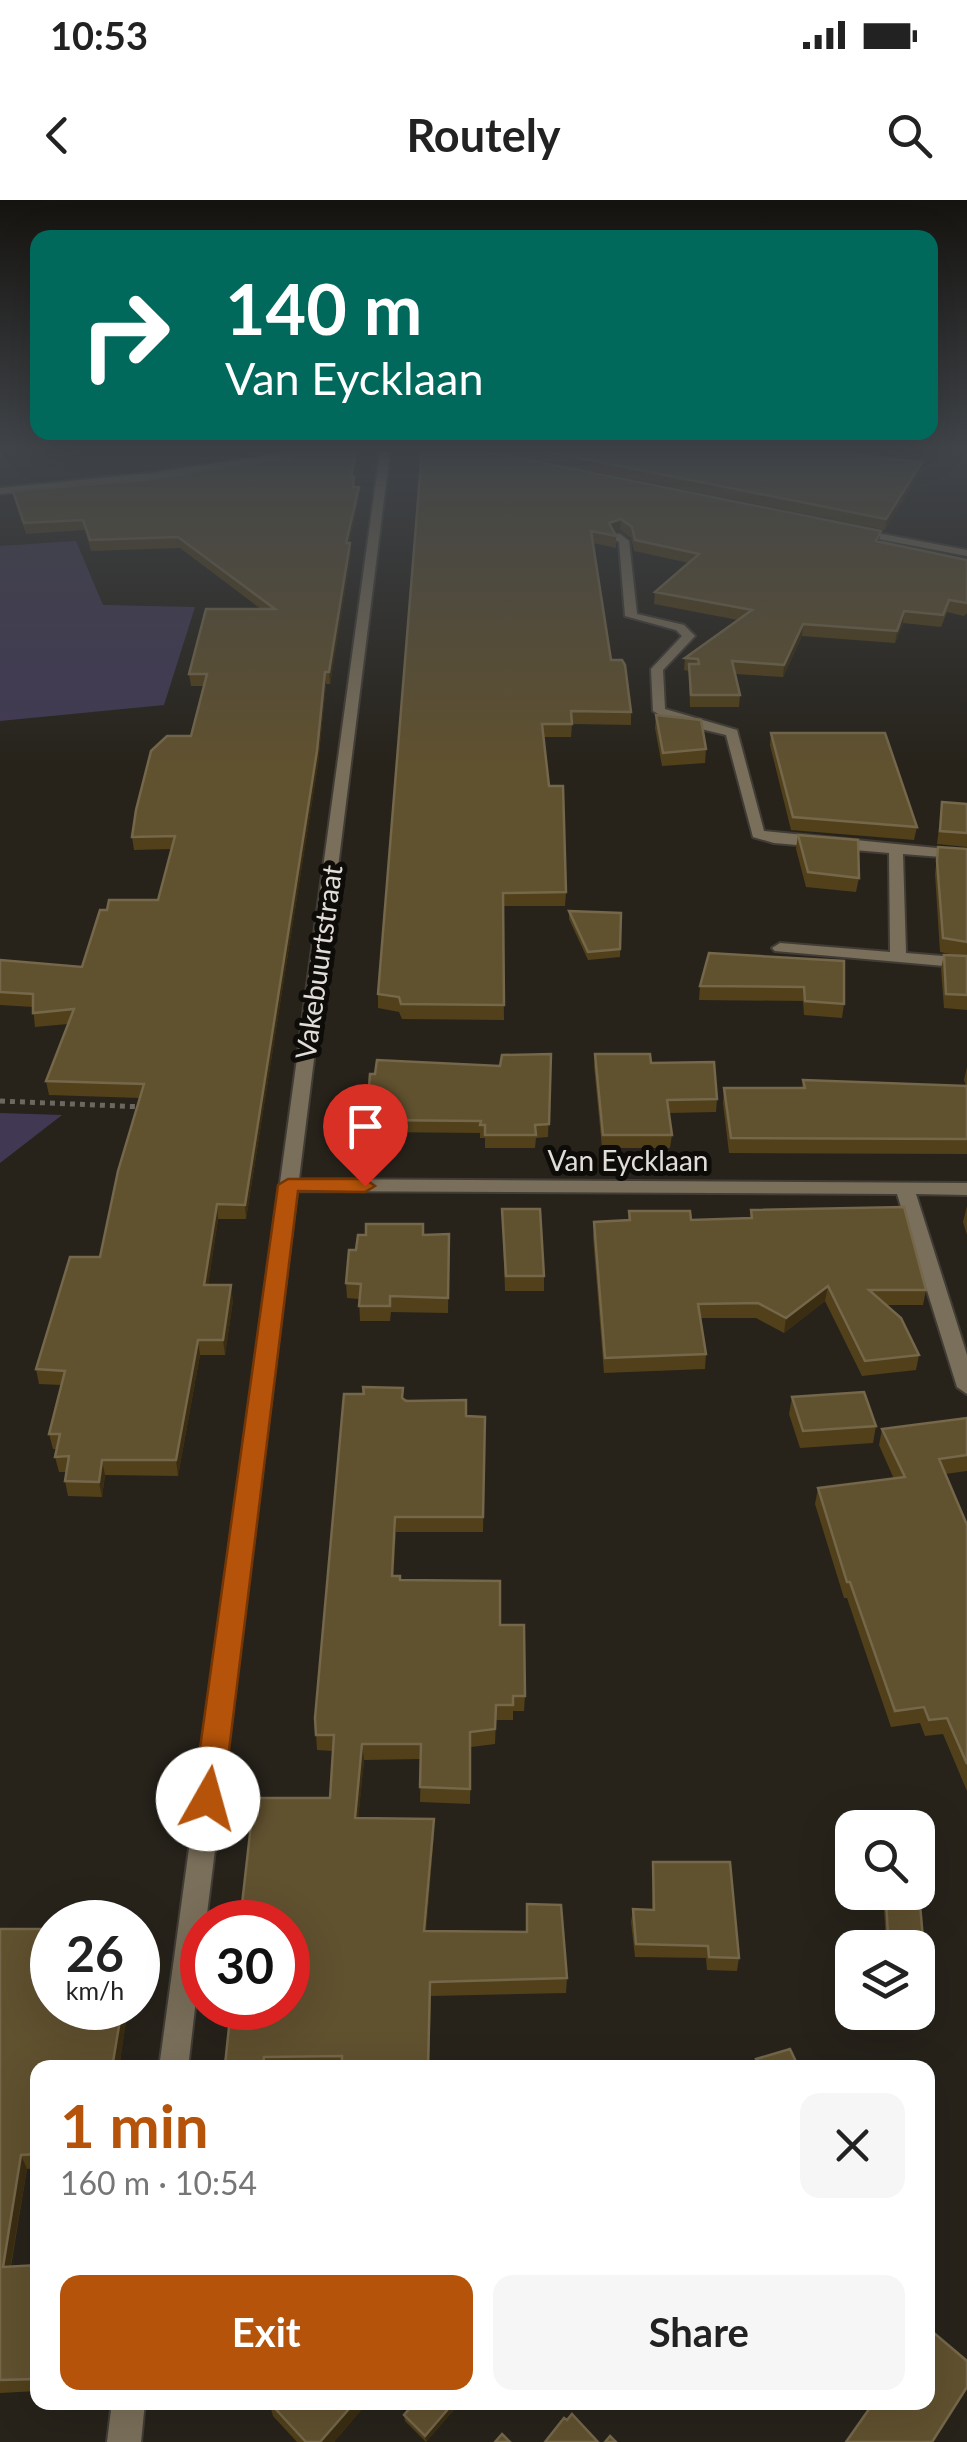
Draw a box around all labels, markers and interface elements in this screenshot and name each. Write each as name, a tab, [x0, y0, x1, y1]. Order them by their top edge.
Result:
text: 10:53	[50, 12, 148, 58]
icon: back	[30, 108, 85, 163]
text: Routely	[406, 108, 561, 162]
icon: search	[882, 108, 937, 163]
text: 140 m	[225, 266, 422, 350]
icon: right	[60, 270, 190, 400]
text: Van Eycklaan	[225, 351, 484, 405]
street label: Vakebuurtstraat	[288, 863, 348, 1061]
pin	[323, 1084, 408, 1187]
icon: arrive	[338, 1099, 393, 1154]
street label: Van Eycklaan	[548, 1143, 708, 1177]
position arrow	[156, 1747, 260, 1851]
map controls	[835, 1810, 935, 2030]
button: search	[835, 1810, 935, 1910]
speed limit sign: 30	[180, 1900, 310, 2030]
text: 26	[66, 1923, 124, 1983]
button: layers	[835, 1930, 935, 2030]
text: km/h	[66, 1975, 124, 2005]
text: 1 min	[60, 2089, 209, 2161]
button: close	[800, 2093, 905, 2198]
text: 160 m · 10:54	[60, 2163, 257, 2202]
button: Exit	[60, 2275, 473, 2390]
button: Share	[493, 2275, 905, 2390]

